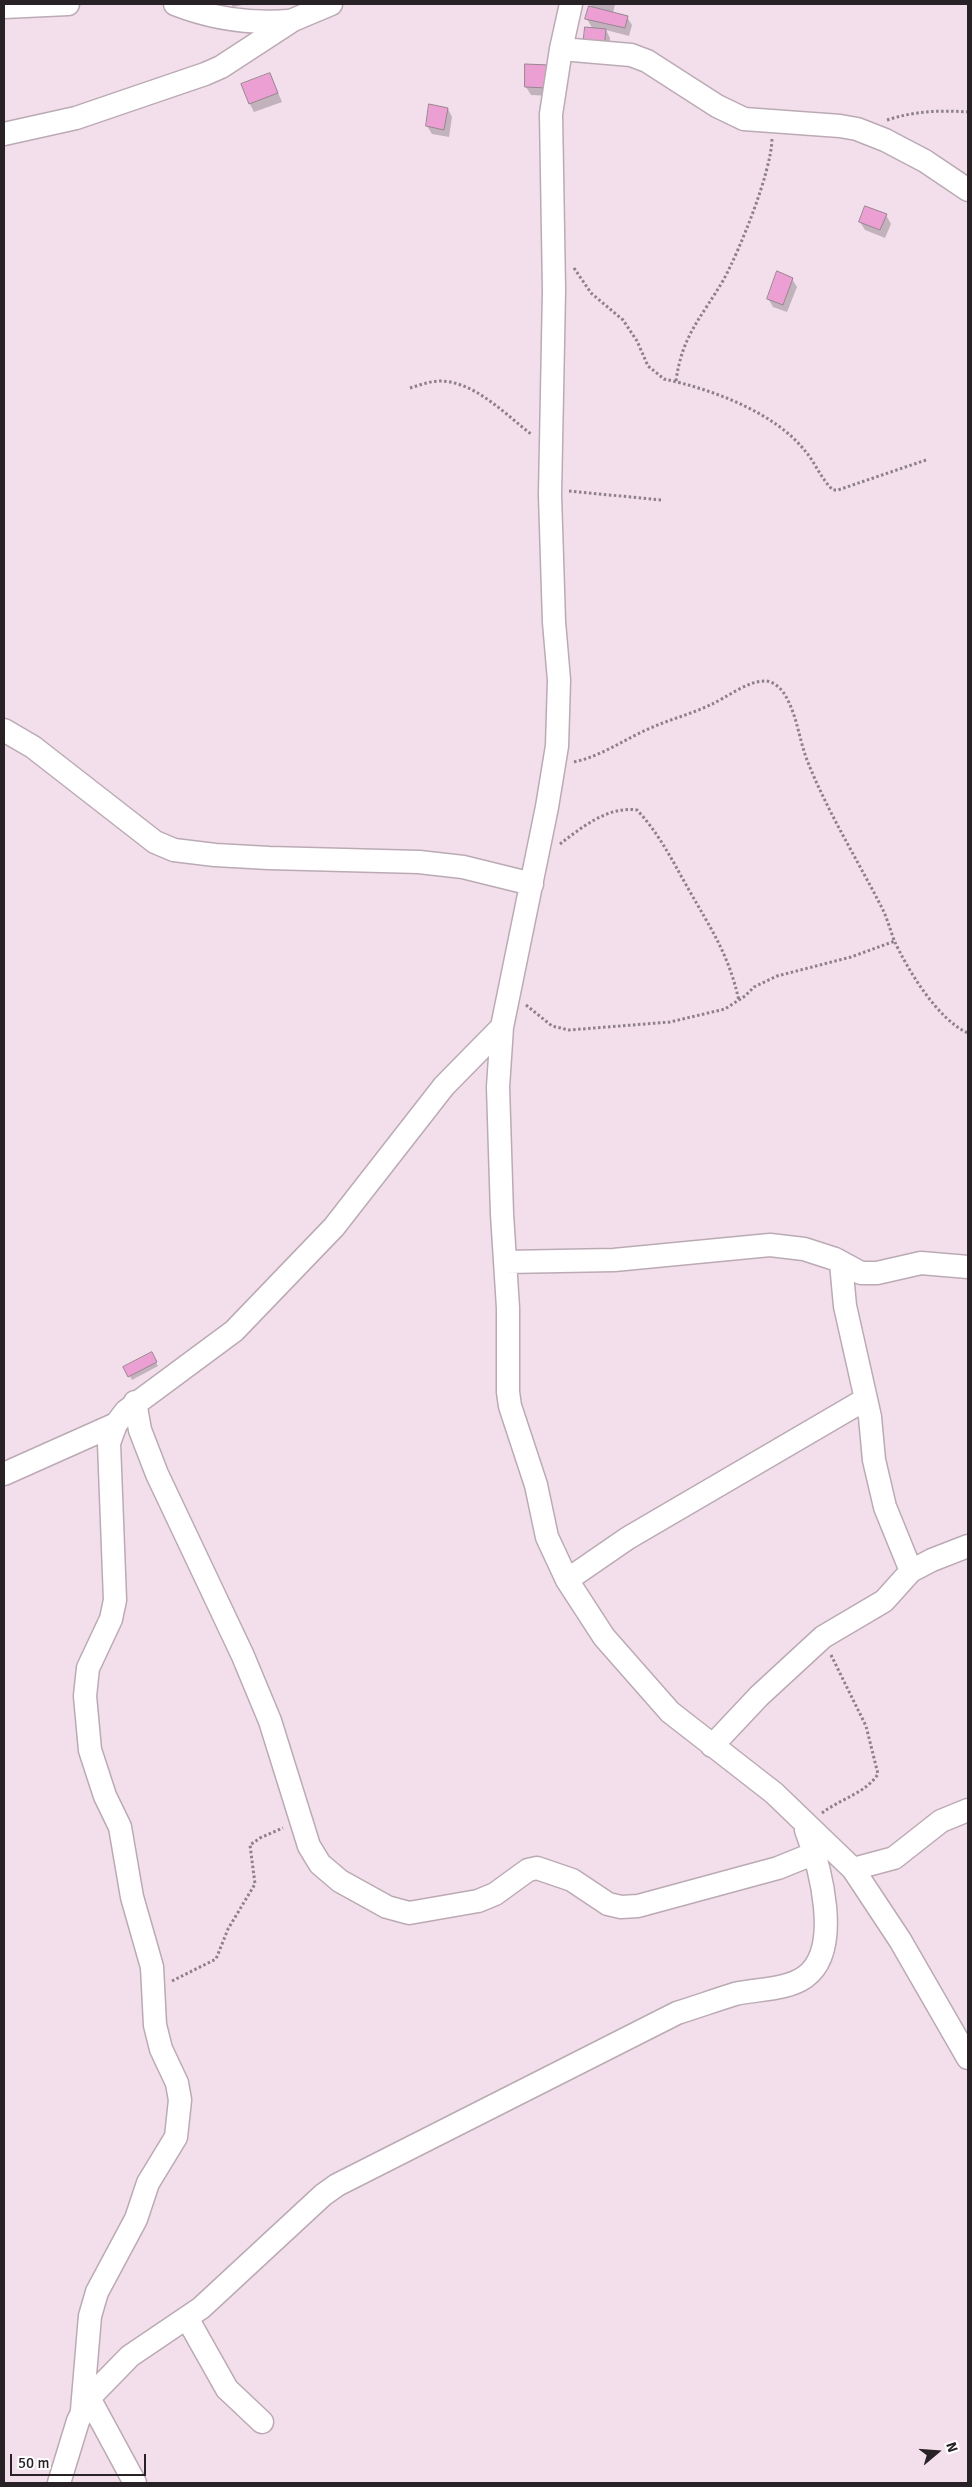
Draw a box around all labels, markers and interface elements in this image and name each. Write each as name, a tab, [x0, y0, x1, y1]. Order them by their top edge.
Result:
north arrow	[912, 2427, 962, 2477]
text: N	[942, 2440, 961, 2454]
scale bar	[12, 2444, 149, 2476]
text: 50 m	[18, 2454, 49, 2472]

